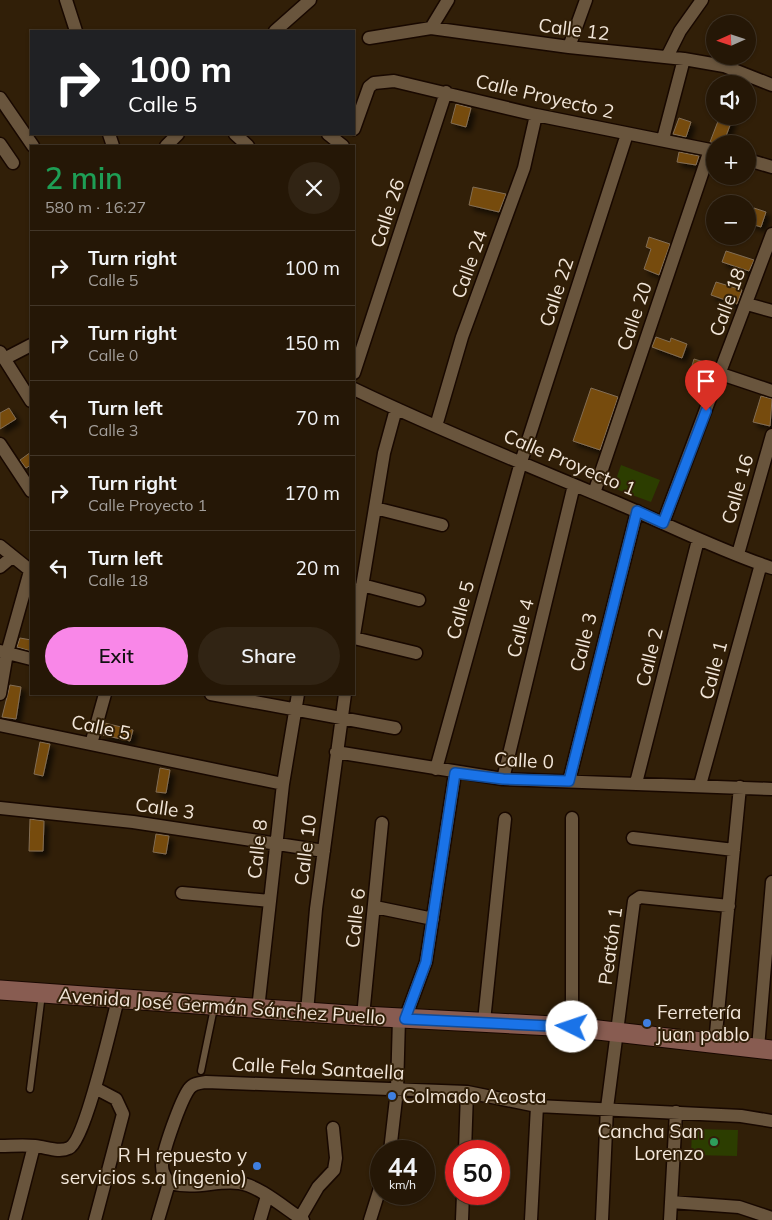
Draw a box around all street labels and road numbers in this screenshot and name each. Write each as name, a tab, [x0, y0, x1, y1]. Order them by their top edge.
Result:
street label: Calle 12	[537, 13, 611, 45]
street label: Calle Proyecto 2	[473, 68, 617, 124]
street label: Calle 26	[365, 175, 409, 251]
street label: Calle 24	[446, 226, 492, 302]
street label: Calle 22	[534, 254, 578, 330]
street label: Calle 18	[704, 264, 750, 340]
street label: Calle 20	[611, 278, 657, 354]
street label: Calle Proyecto 1	[500, 423, 640, 501]
street label: Calle 16	[716, 451, 758, 527]
street label: Calle 5	[441, 578, 479, 642]
street label: Calle 4	[501, 596, 539, 660]
street label: Calle 3	[564, 610, 602, 674]
street label: Calle 2	[630, 625, 668, 689]
street label: Calle 1	[694, 638, 732, 702]
street label: Calle 5	[69, 709, 133, 745]
street label: Calle 0	[493, 746, 555, 774]
street label: Calle 3	[134, 792, 196, 824]
street label: Calle 10	[289, 813, 321, 887]
street label: Calle 8	[242, 818, 272, 880]
street label: Calle 6	[340, 887, 370, 949]
street label: Peatón 1	[593, 905, 627, 987]
street label: Avenida José Germán Sánchez Puello	[58, 983, 386, 1029]
street label: Calle Fela Santaella	[231, 1051, 405, 1085]

